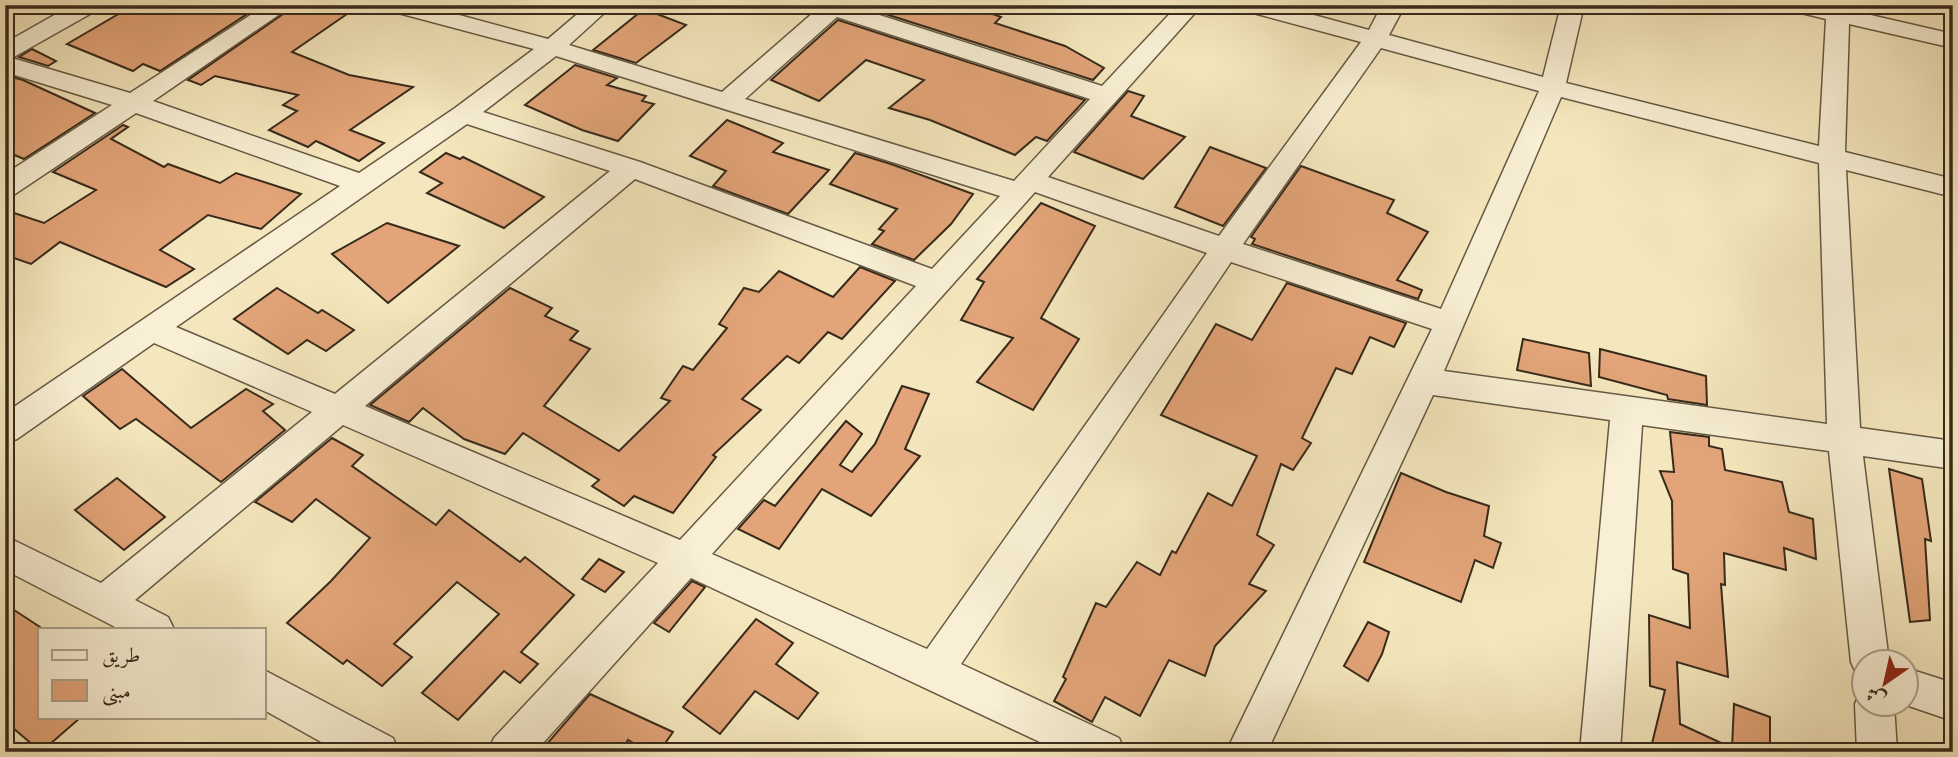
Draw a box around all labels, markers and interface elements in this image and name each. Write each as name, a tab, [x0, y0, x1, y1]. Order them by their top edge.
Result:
legend	[38, 628, 266, 718]
text: طريق	[102, 641, 140, 670]
north arrow	[1850, 648, 1920, 718]
text: مبنى	[102, 677, 131, 706]
text: ش	[1861, 680, 1891, 712]

